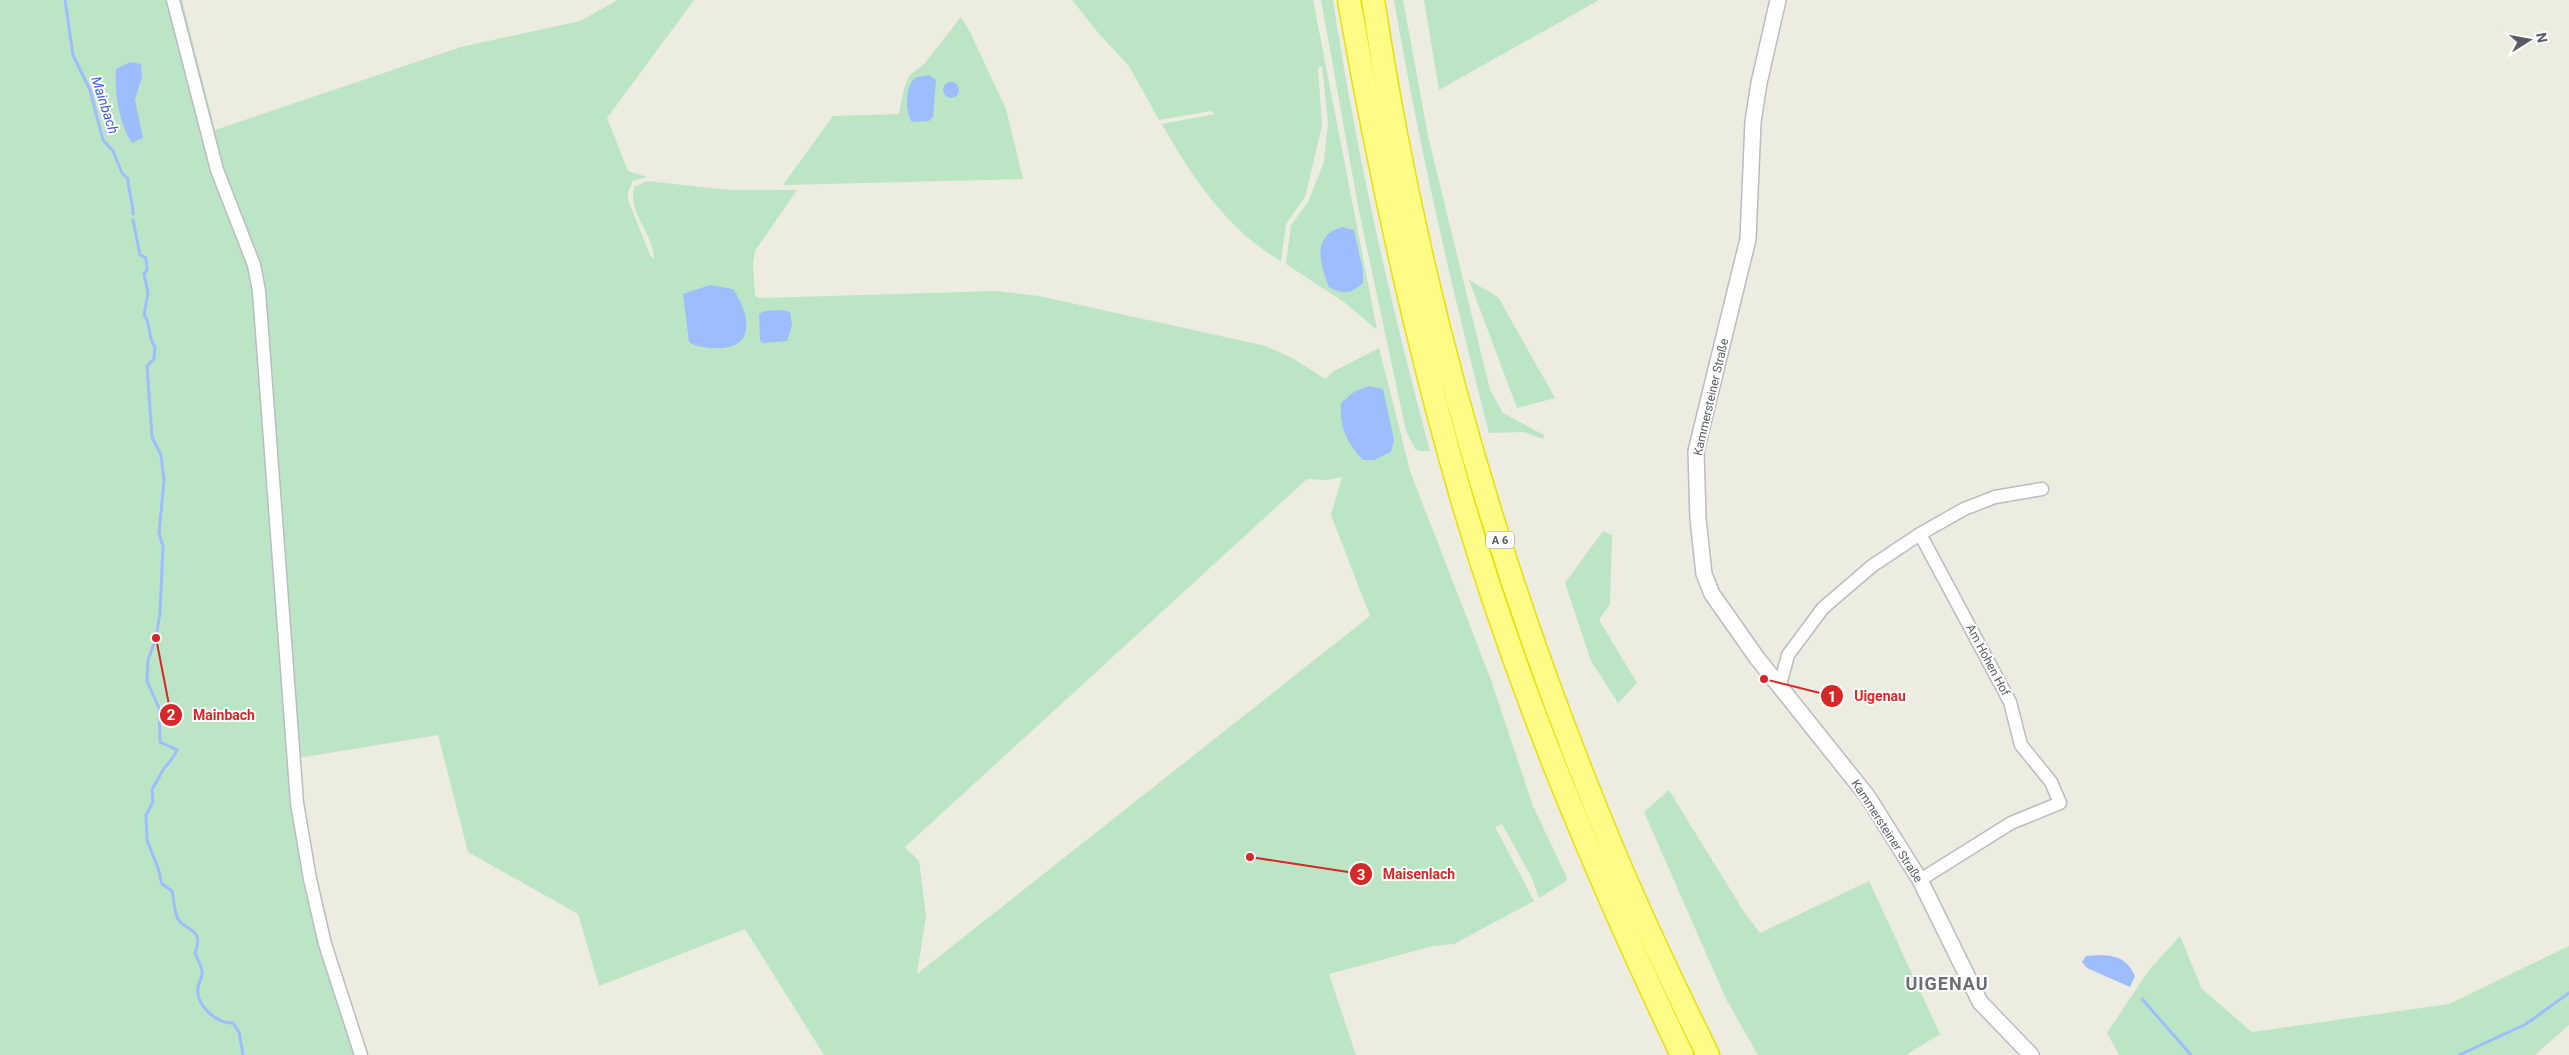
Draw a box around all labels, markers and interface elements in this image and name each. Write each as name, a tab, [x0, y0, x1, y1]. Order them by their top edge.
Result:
north arrow	[2504, 15, 2554, 65]
text: N	[2533, 31, 2551, 44]
water label: Mainbach	[88, 74, 122, 136]
street label: Kammersteiner Straße	[1691, 337, 1731, 457]
road number: A 6	[1486, 532, 1514, 548]
street label: Am Hohen Hof	[1963, 622, 2013, 699]
callout: Uigenau	[1819, 682, 1916, 711]
text: 1	[1828, 688, 1836, 706]
text: Uigenau	[1854, 688, 1906, 704]
callout: Mainbach	[158, 701, 265, 730]
text: 2	[167, 706, 176, 724]
text: Mainbach	[193, 707, 255, 723]
street label: Kammersteiner Straße	[1848, 777, 1926, 885]
callout: Maisenlach	[1348, 860, 1466, 889]
text: 3	[1357, 866, 1365, 884]
text: Maisenlach	[1383, 866, 1455, 882]
district label: UIGENAU	[1905, 973, 1989, 994]

